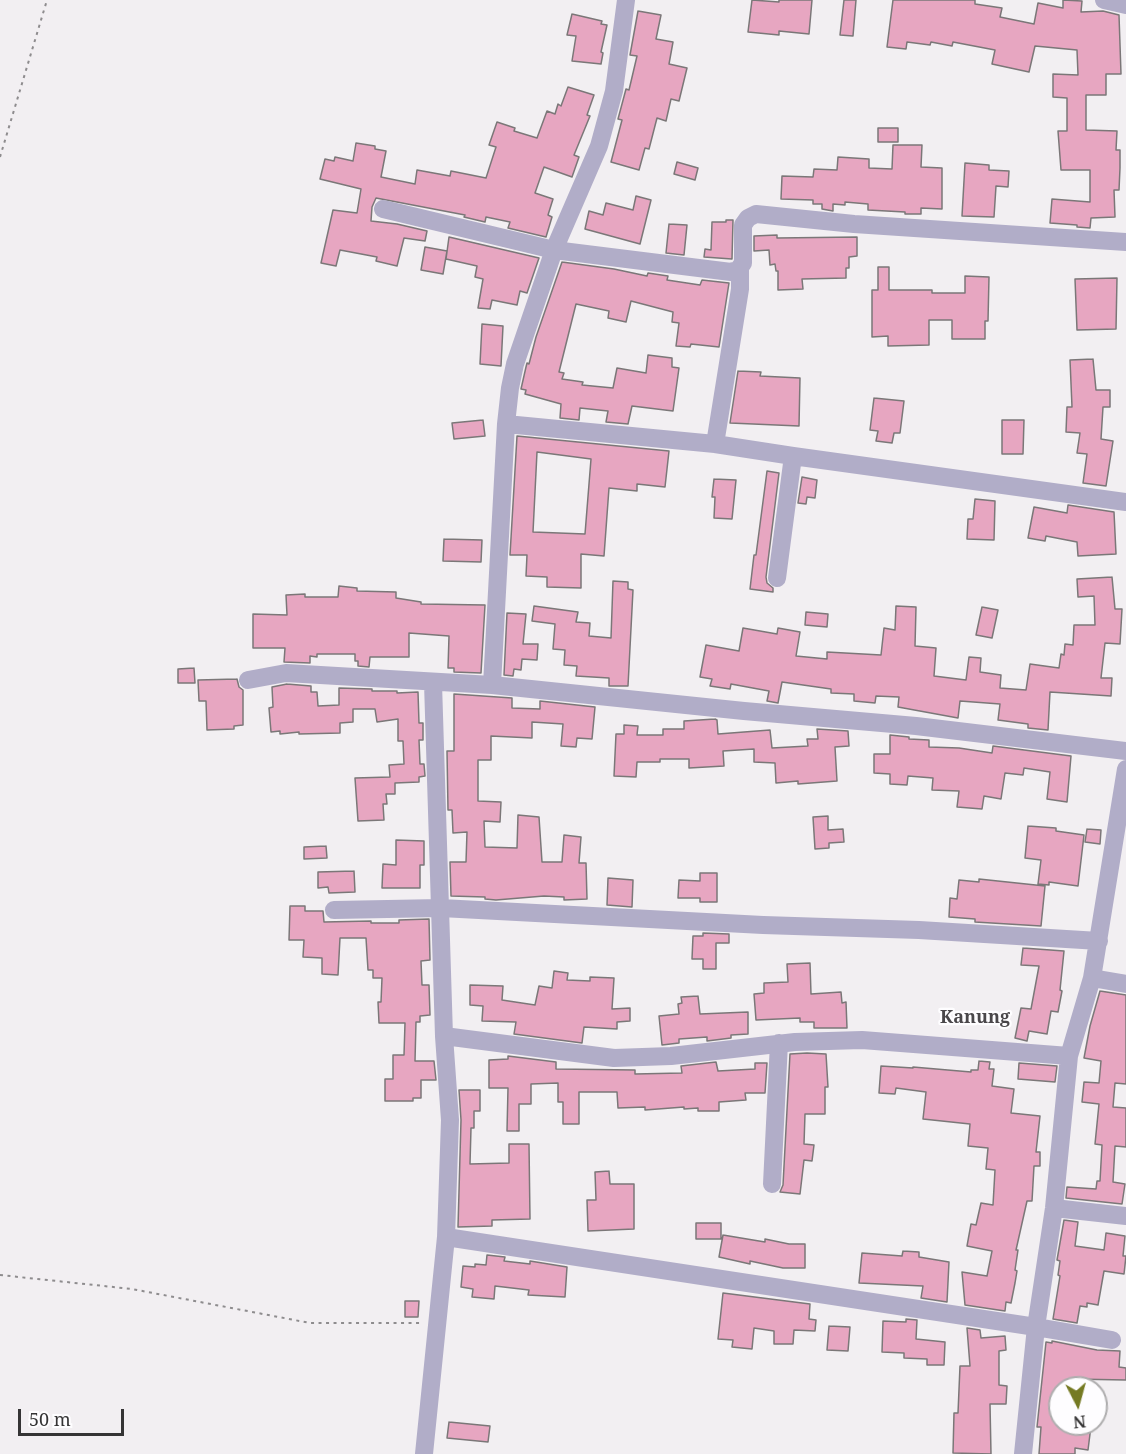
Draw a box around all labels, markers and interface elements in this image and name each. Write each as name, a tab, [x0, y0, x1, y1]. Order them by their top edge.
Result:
district label: Kanung	[940, 1007, 1010, 1029]
north arrow	[1048, 1376, 1108, 1436]
scale bar	[21, 1397, 128, 1435]
text: 50 m	[29, 1407, 71, 1431]
text: N	[1072, 1410, 1087, 1434]

